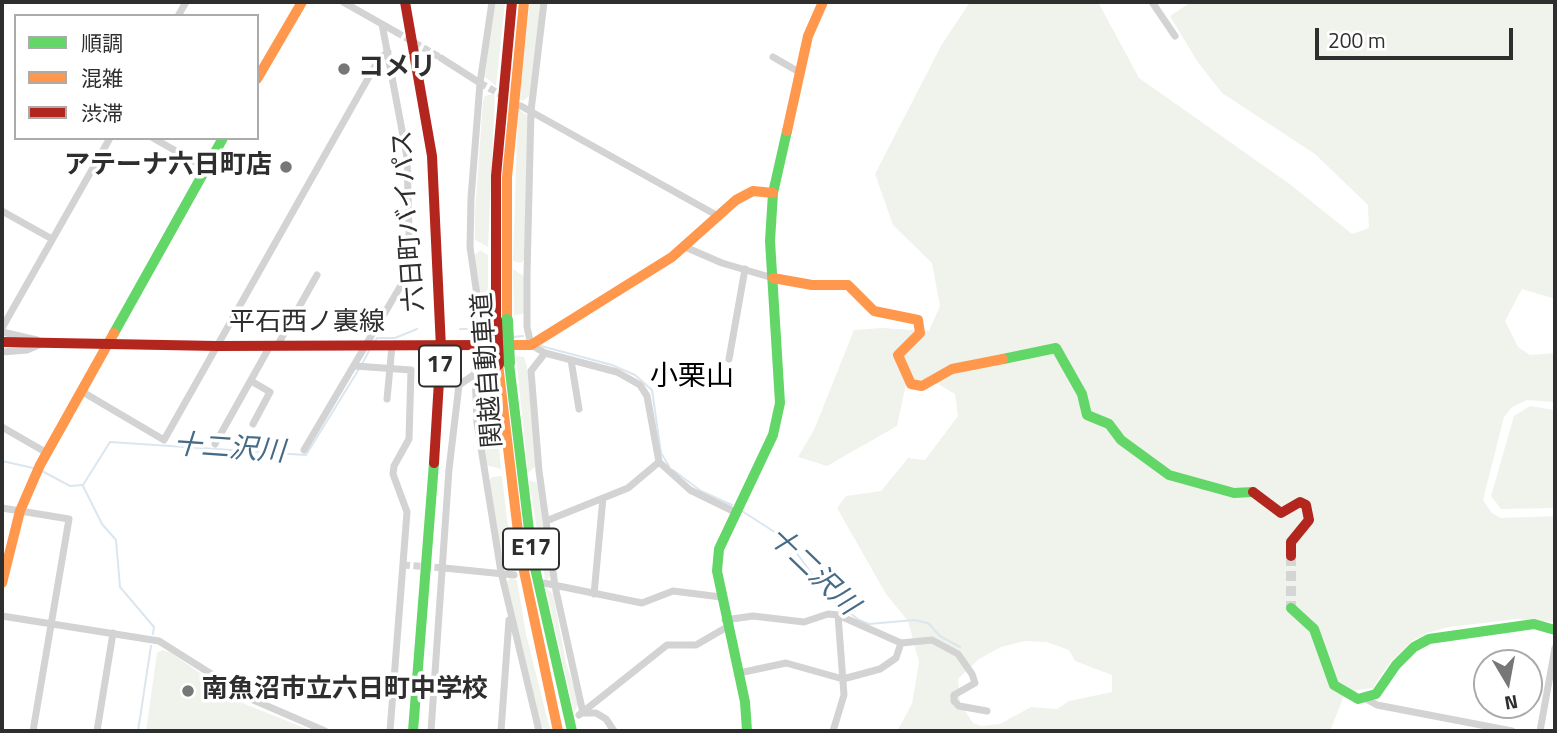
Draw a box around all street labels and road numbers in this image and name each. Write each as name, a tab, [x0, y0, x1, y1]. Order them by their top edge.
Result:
street label: 六日町バイパス	[388, 129, 432, 313]
street label: 関越自動車道	[468, 291, 510, 449]
street label: 平石西ノ裏線	[229, 308, 385, 340]
road number: 17	[419, 346, 461, 386]
road number: E17	[503, 528, 559, 570]

